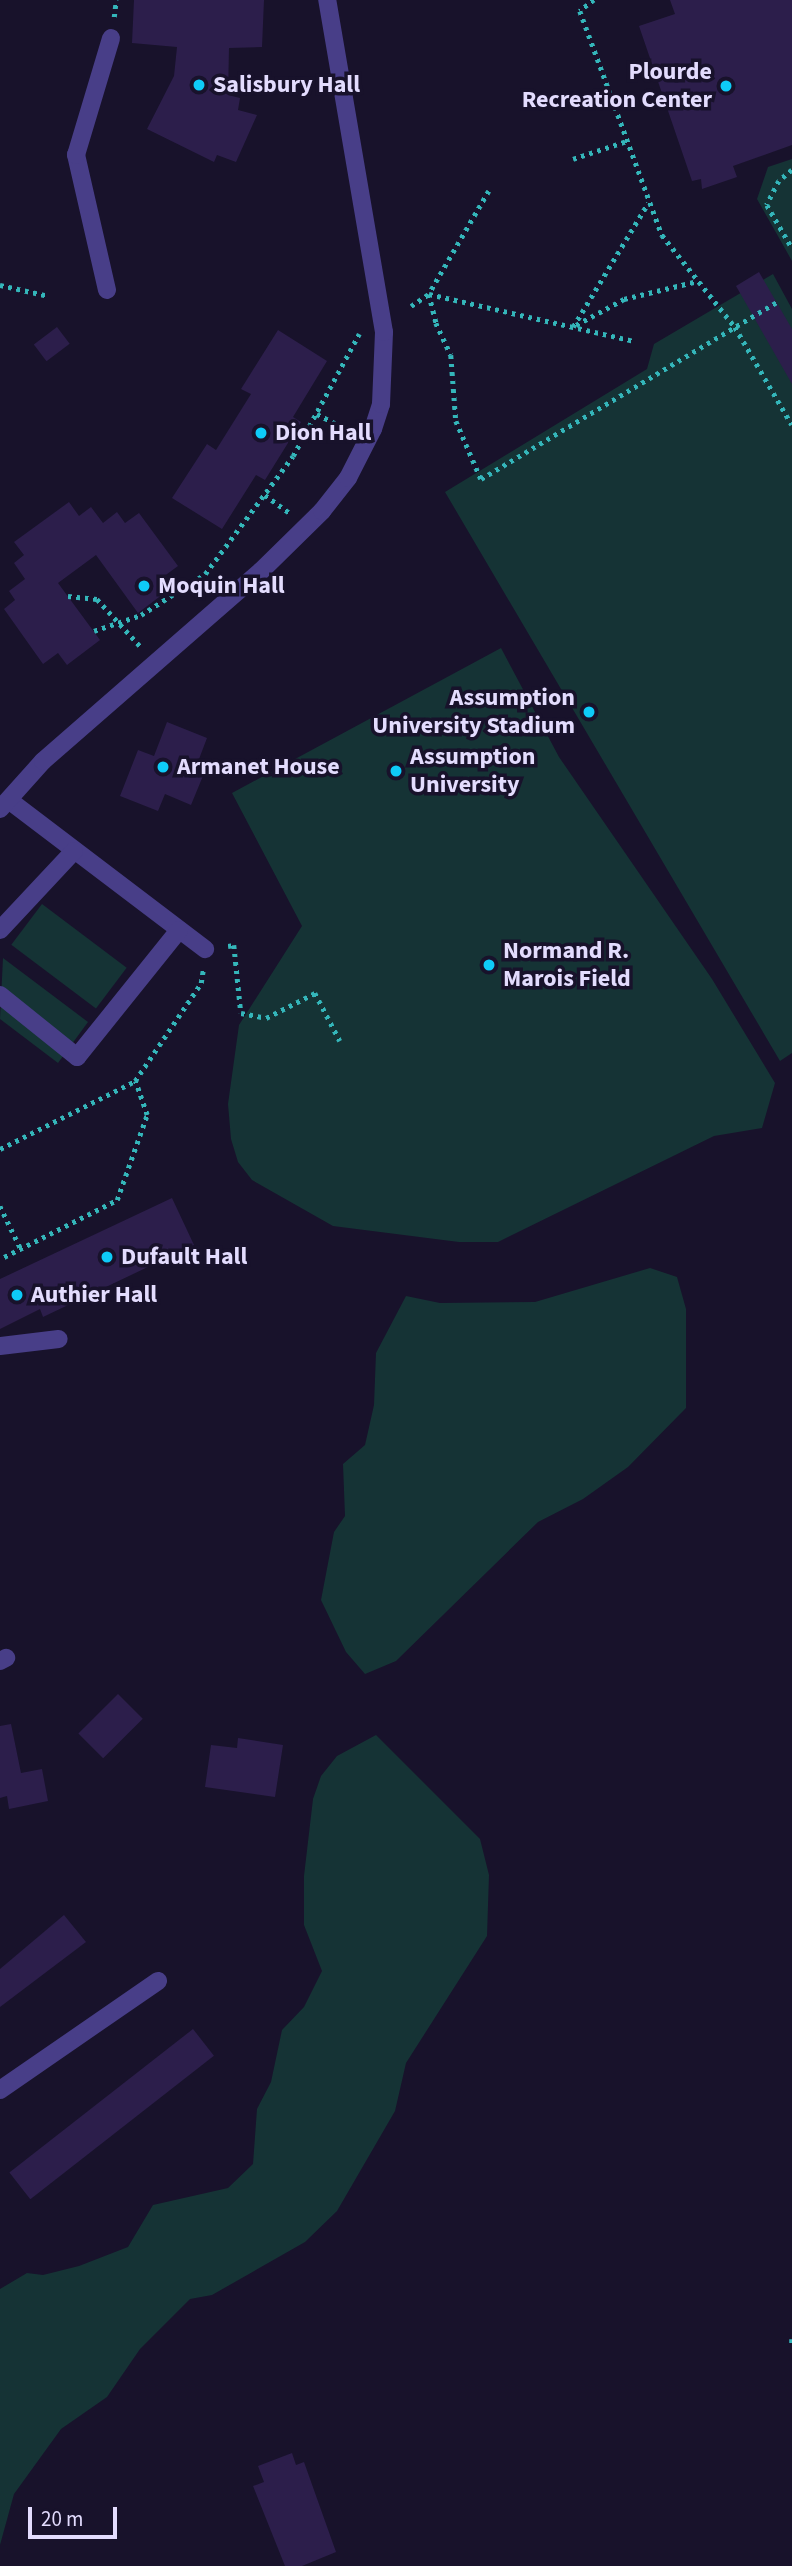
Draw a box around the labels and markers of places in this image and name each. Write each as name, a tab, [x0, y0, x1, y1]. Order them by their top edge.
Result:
place label: Plourde Recreation Center	[522, 58, 712, 114]
place label: Salisbury Hall	[213, 71, 360, 99]
marker: Salisbury Hall	[191, 77, 207, 93]
marker: Plourde Recreation Center	[718, 78, 734, 94]
place label: Dion Hall	[275, 419, 371, 447]
marker: Dion Hall	[253, 425, 269, 441]
place label: Moquin Hall	[158, 572, 285, 600]
marker: Moquin Hall	[136, 578, 152, 594]
place label: Assumption University Stadium	[372, 684, 575, 740]
marker: Assumption University Stadium	[581, 704, 597, 720]
place label: Assumption University	[410, 743, 536, 799]
place label: Armanet House	[177, 753, 340, 781]
marker: Armanet House	[155, 759, 171, 775]
marker: Assumption University	[388, 763, 404, 779]
place label: Normand R. Marois Field	[503, 937, 631, 993]
marker: Normand R. Marois Field	[481, 957, 497, 973]
place label: Dufault Hall	[121, 1243, 247, 1271]
marker: Dufault Hall	[99, 1249, 115, 1265]
place label: Authier Hall	[31, 1281, 157, 1309]
marker: Authier Hall	[9, 1287, 25, 1303]

